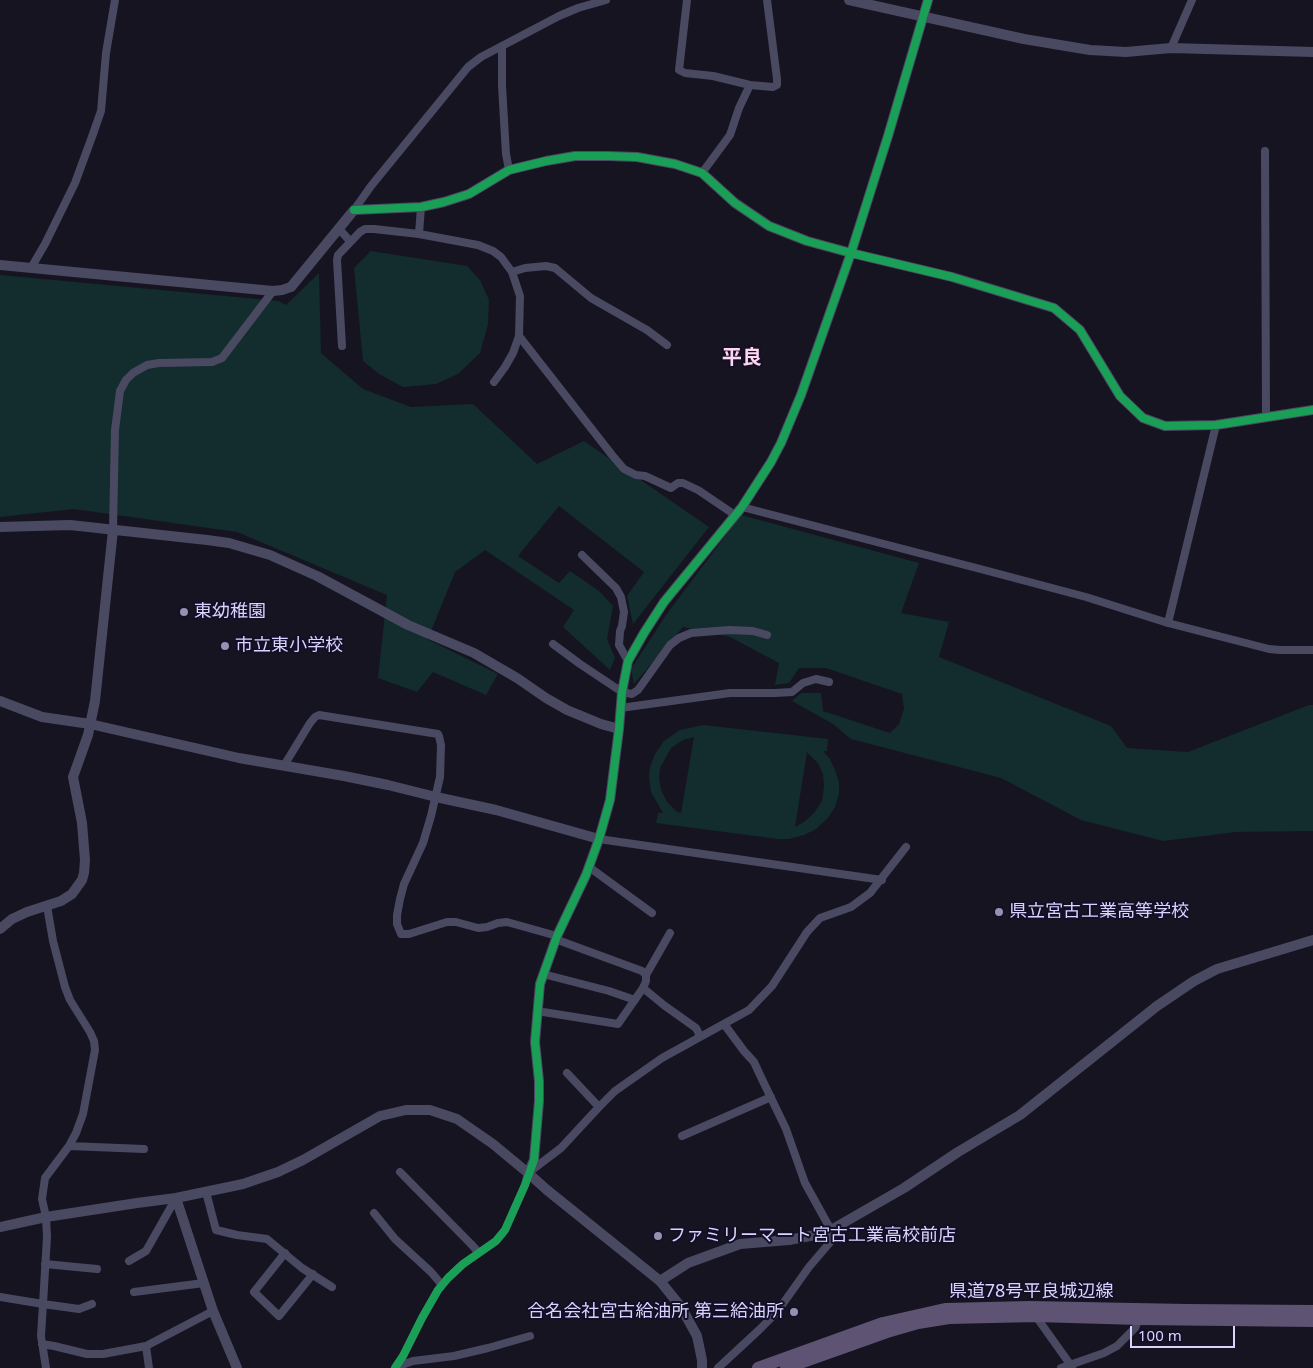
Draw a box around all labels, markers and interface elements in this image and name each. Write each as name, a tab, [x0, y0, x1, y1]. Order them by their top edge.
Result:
district label: 平良	[722, 346, 762, 370]
place label: 東幼稚園	[194, 601, 266, 623]
marker: 東幼稚園	[178, 606, 190, 618]
place label: 市立東小学校	[235, 635, 343, 657]
marker: 市立東小学校	[219, 640, 231, 652]
place label: 県立宮古工業高等学校	[1009, 901, 1189, 923]
marker: 県立宮古工業高等学校	[993, 906, 1005, 918]
place label: ファミリーマート宮古工業高校前店	[668, 1225, 956, 1247]
marker: ファミリーマート宮古工業高校前店	[652, 1230, 664, 1242]
street label: 県道78号平良城辺線	[949, 1281, 1113, 1303]
place label: 合名会社宮古給油所 第三給油所	[527, 1301, 784, 1323]
marker: 合名会社宮古給油所 第三給油所	[788, 1306, 800, 1318]
scale bar	[1133, 1316, 1238, 1348]
text: 100 m	[1138, 1325, 1182, 1345]

